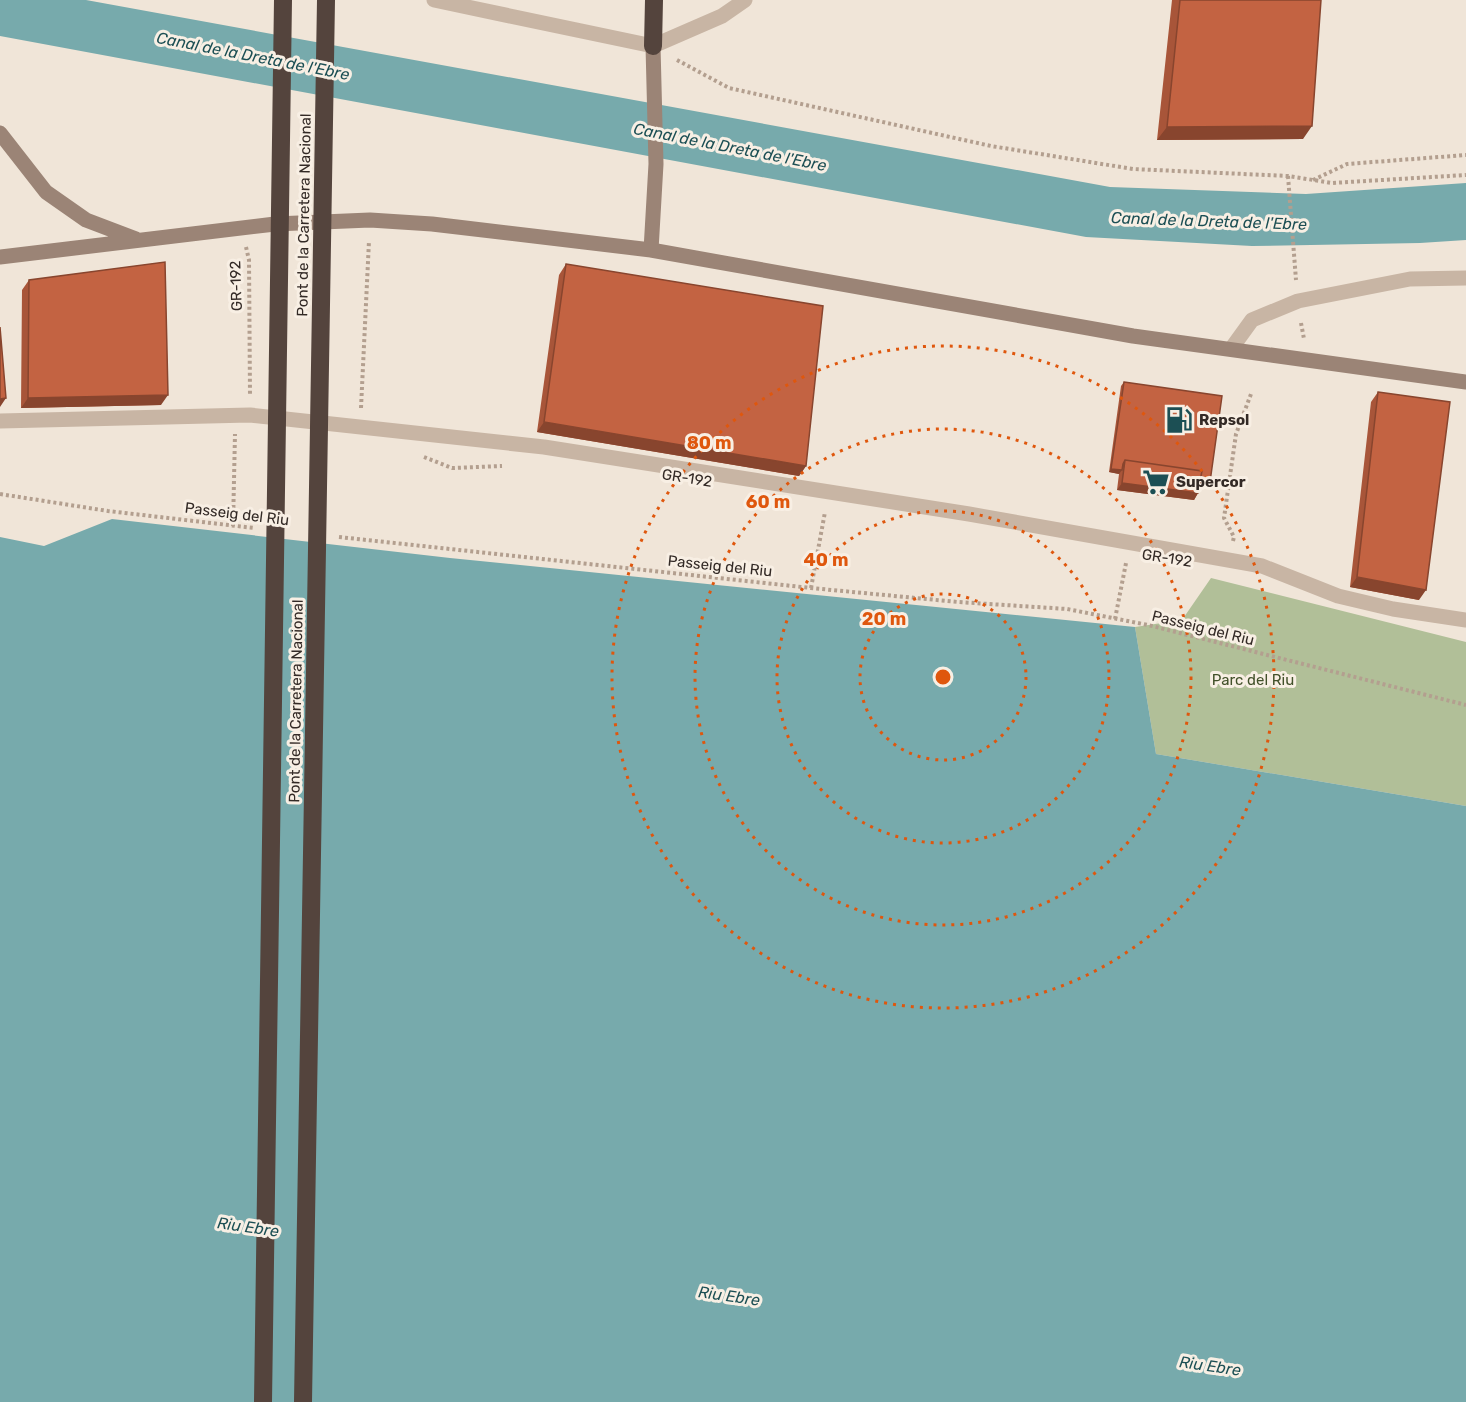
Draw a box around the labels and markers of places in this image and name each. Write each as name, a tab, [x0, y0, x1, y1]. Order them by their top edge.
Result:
fuel station icon: Repsol	[1164, 405, 1194, 435]
place label: Repsol	[1199, 411, 1249, 429]
supermarket icon: Supercor	[1141, 467, 1171, 497]
place label: Supercor	[1176, 473, 1246, 491]
centre of rings	[933, 667, 953, 687]

